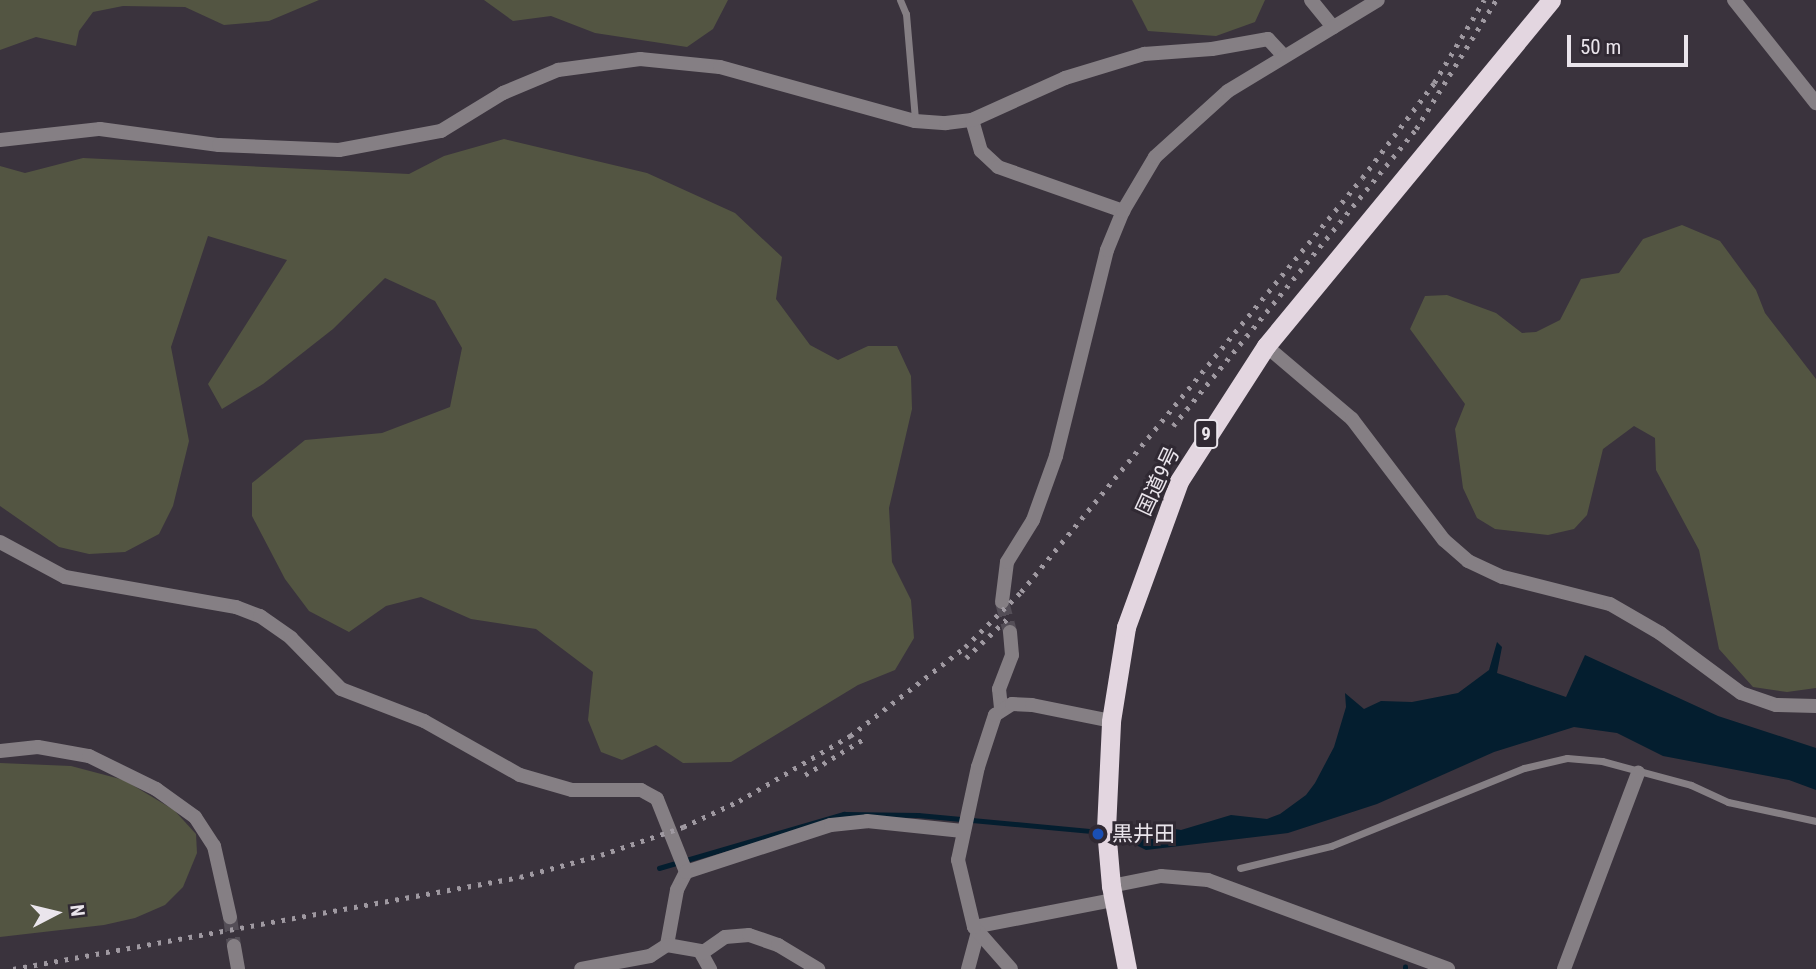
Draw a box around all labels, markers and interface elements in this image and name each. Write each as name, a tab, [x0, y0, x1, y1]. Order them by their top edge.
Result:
scale bar	[1571, 21, 1692, 65]
text: 50 m	[1580, 35, 1621, 59]
road number: 9	[1194, 418, 1218, 449]
street label: 国道9号	[1131, 442, 1185, 520]
place label: 黒井田	[1112, 821, 1175, 847]
marker: 黒井田	[1090, 826, 1106, 842]
north arrow	[21, 878, 91, 948]
text: N	[65, 903, 89, 918]

